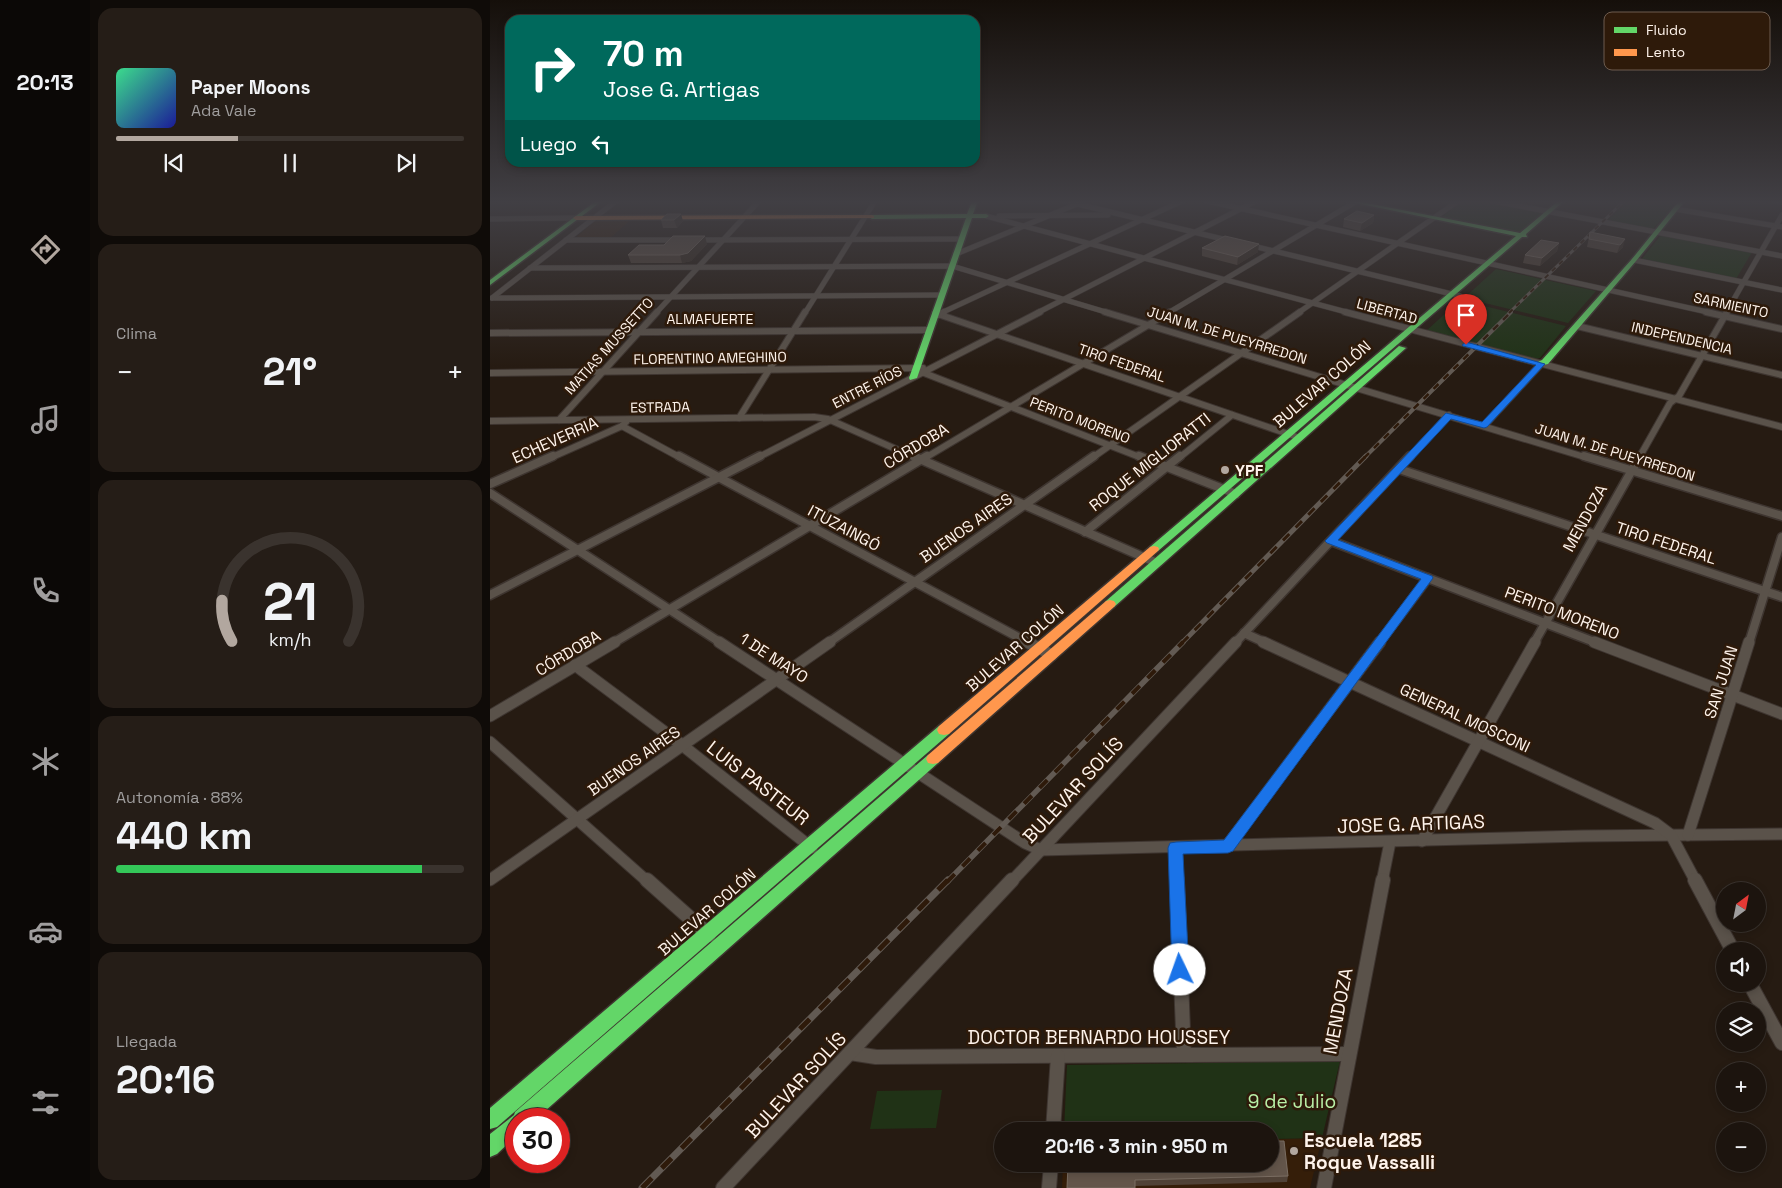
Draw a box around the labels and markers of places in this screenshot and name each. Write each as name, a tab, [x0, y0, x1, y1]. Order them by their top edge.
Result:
pin	[1445, 294, 1487, 345]
place label: YPF	[1235, 460, 1264, 481]
marker: YPF	[1219, 464, 1231, 476]
place label: Escuela 1285 Roque Vassalli	[1304, 1128, 1435, 1175]
marker: Escuela 1285 Roque Vassalli	[1288, 1145, 1300, 1157]

